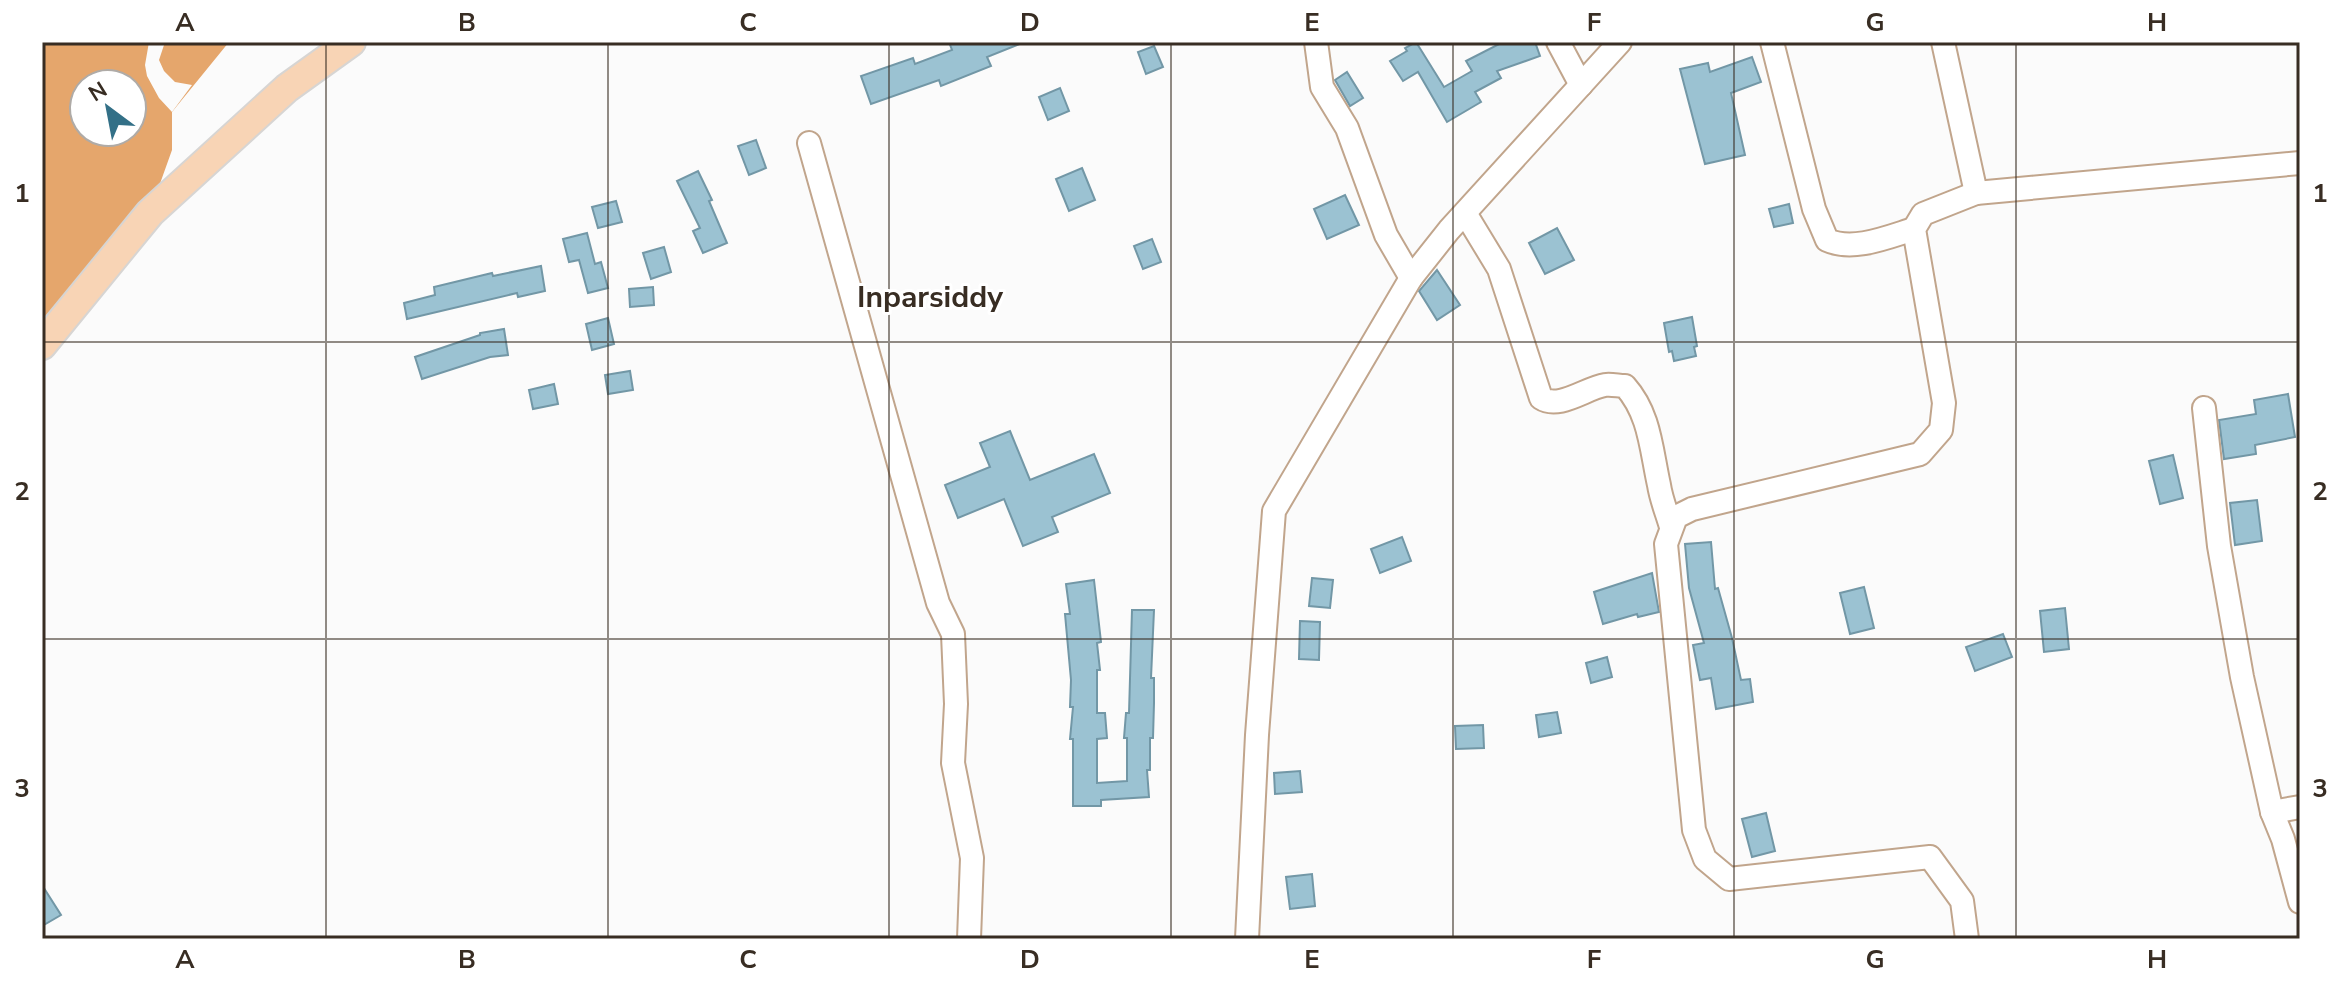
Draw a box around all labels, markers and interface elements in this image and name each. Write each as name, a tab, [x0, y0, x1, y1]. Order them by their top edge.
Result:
text: A	[175, 5, 195, 40]
text: B	[458, 5, 476, 40]
text: C	[739, 5, 757, 40]
text: D	[1020, 5, 1040, 40]
text: E	[1304, 5, 1320, 40]
text: F	[1587, 5, 1601, 40]
text: G	[1865, 5, 1885, 40]
text: H	[2147, 5, 2167, 40]
north arrow	[68, 68, 148, 148]
text: N	[83, 75, 113, 109]
text: 1	[14, 176, 30, 211]
text: 1	[2312, 176, 2328, 211]
district label: Inparsiddy	[857, 277, 1003, 318]
text: 2	[14, 474, 30, 509]
text: 2	[2312, 474, 2328, 509]
text: 3	[14, 771, 30, 806]
text: 3	[2312, 771, 2328, 806]
text: A	[175, 942, 195, 977]
text: B	[458, 942, 476, 977]
text: C	[739, 942, 757, 977]
text: D	[1020, 942, 1040, 977]
text: E	[1304, 942, 1320, 977]
text: F	[1587, 942, 1601, 977]
text: G	[1865, 942, 1885, 977]
text: H	[2147, 942, 2167, 977]

